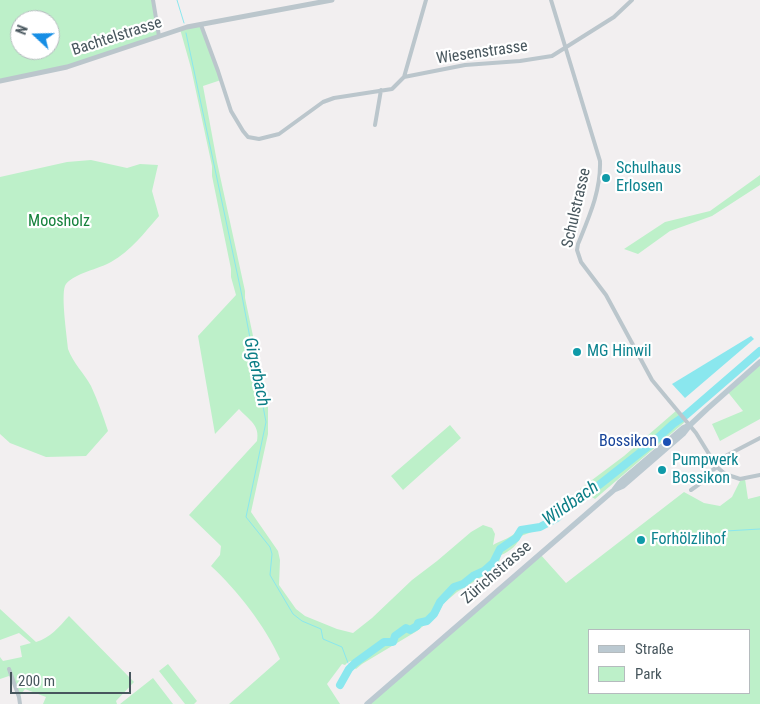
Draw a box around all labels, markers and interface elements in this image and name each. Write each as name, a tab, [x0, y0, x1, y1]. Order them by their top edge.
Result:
north arrow	[10, 10, 60, 60]
street label: Bachtelstrasse	[69, 13, 165, 61]
text: N	[13, 23, 31, 37]
street label: Wiesenstrasse	[435, 37, 529, 69]
place label: Schulhaus Erlosen	[616, 159, 681, 197]
street label: Schulstrasse	[559, 166, 595, 250]
marker: Schulhaus Erlosen	[600, 172, 612, 184]
park label: Moosholz	[28, 212, 90, 232]
water label: Gigerbach	[238, 336, 274, 408]
place label: MG Hinwil	[587, 342, 651, 362]
marker: MG Hinwil	[571, 346, 583, 358]
place label: Bossikon	[599, 432, 657, 452]
marker: Bossikon	[661, 436, 673, 448]
place label: Pumpwerk Bossikon	[672, 451, 739, 489]
marker: Pumpwerk Bossikon	[656, 464, 668, 476]
water label: Wildbach	[539, 477, 603, 531]
place label: Forhölzlihof	[651, 530, 726, 550]
marker: Forhölzlihof	[635, 534, 647, 546]
street label: Zürichstrasse	[458, 538, 536, 608]
legend	[588, 629, 750, 694]
text: Straße	[635, 640, 674, 658]
scale bar	[12, 662, 134, 694]
text: Park	[635, 665, 662, 683]
text: 200 m	[18, 672, 55, 690]

